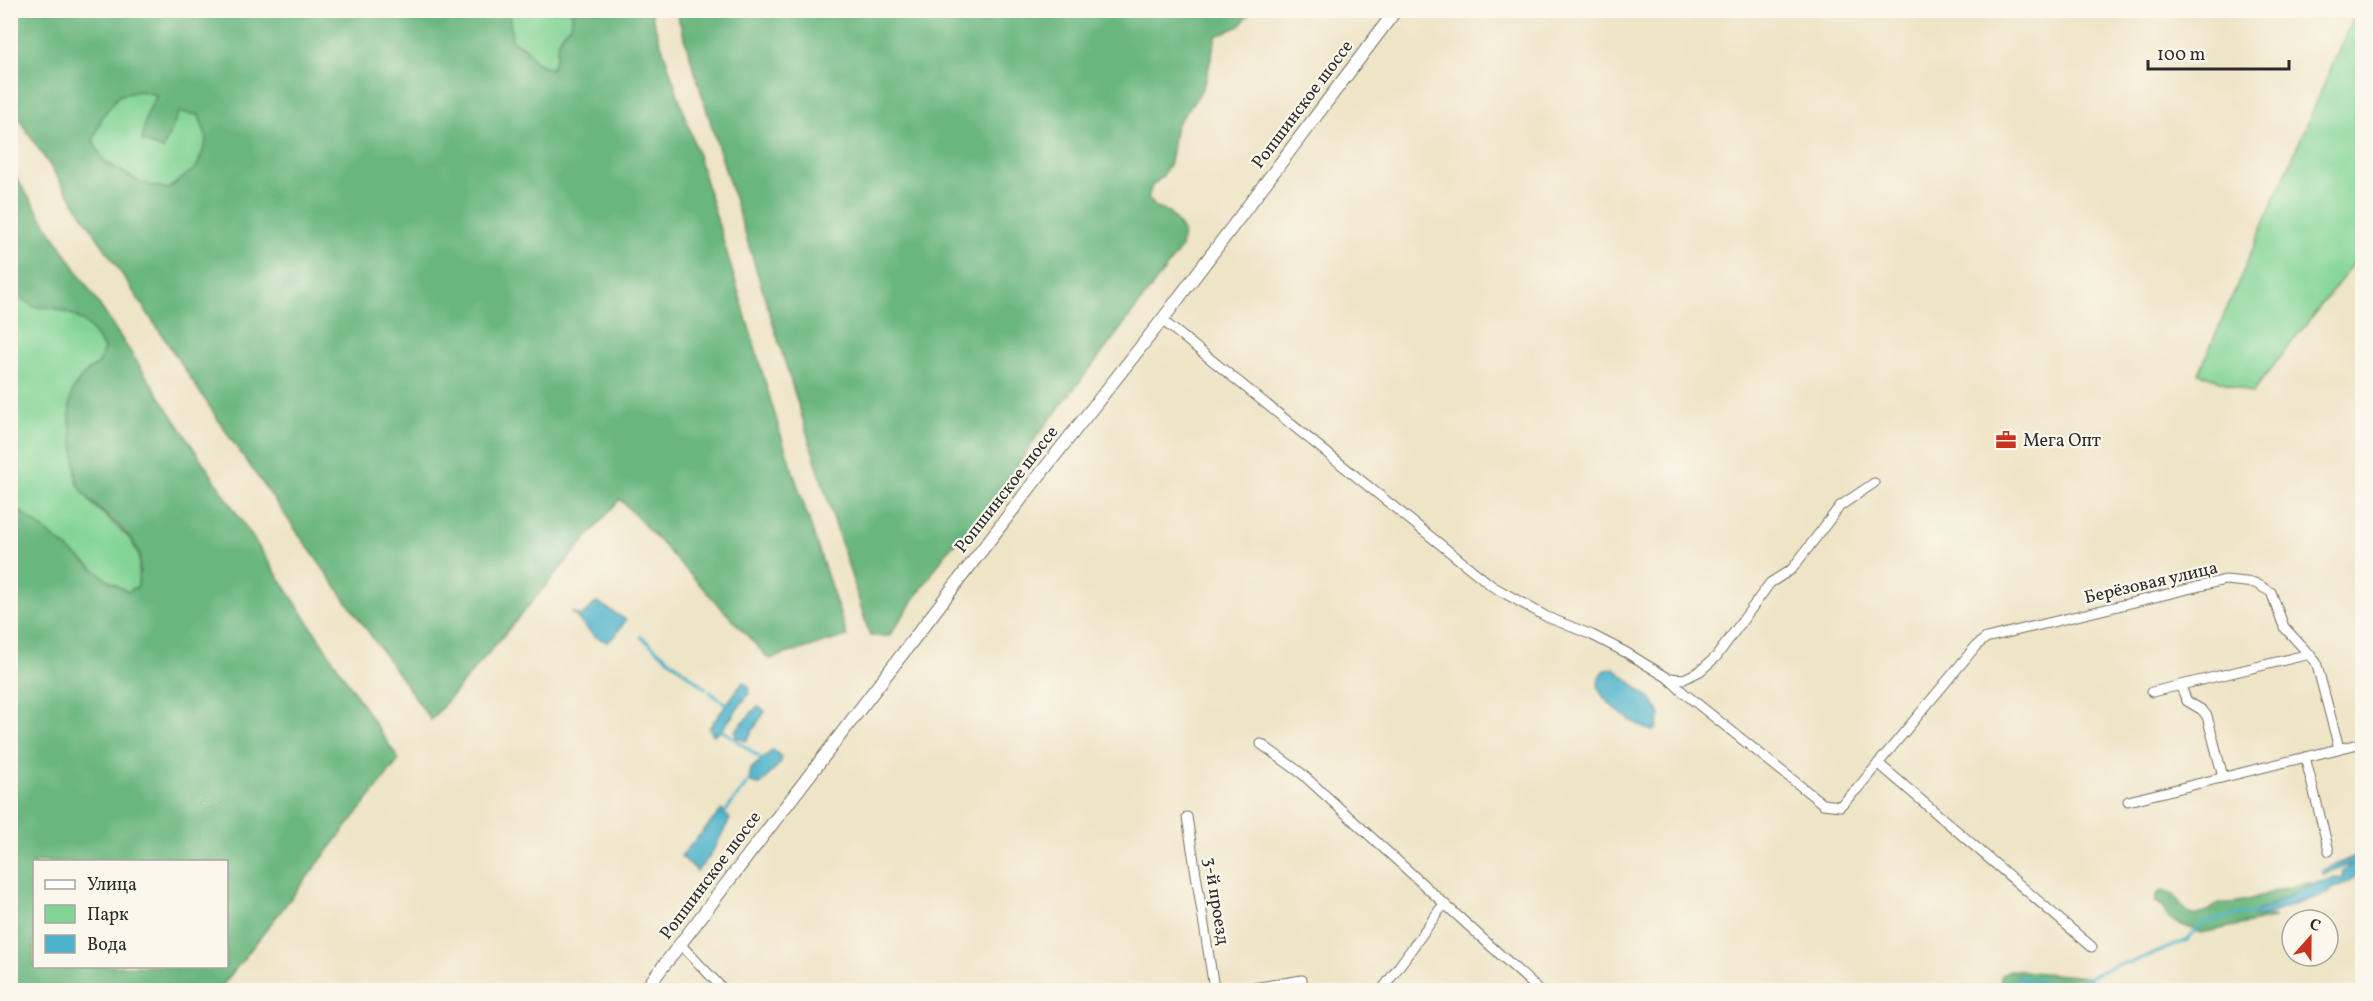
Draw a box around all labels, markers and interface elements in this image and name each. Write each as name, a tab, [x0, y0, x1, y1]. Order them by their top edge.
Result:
scale bar	[2148, 33, 2289, 71]
street label: Ропшинское шоссе	[1246, 35, 1360, 174]
text: 100 m	[2157, 43, 2206, 68]
street label: Ропшинское шоссе	[950, 421, 1065, 559]
office icon: Мега Опт	[1994, 428, 2018, 452]
place label: Мега Опт	[2023, 429, 2101, 454]
street label: Берёзовая улица	[2082, 556, 2221, 611]
street label: Ропшинское шоссе	[654, 806, 768, 945]
street label: 3-й проезд	[1196, 856, 1235, 947]
legend	[33, 860, 228, 968]
text: Улица	[87, 873, 137, 898]
text: Парк	[87, 903, 129, 928]
north arrow	[2280, 908, 2340, 968]
text: С	[2306, 914, 2323, 938]
text: Вода	[87, 933, 127, 958]

